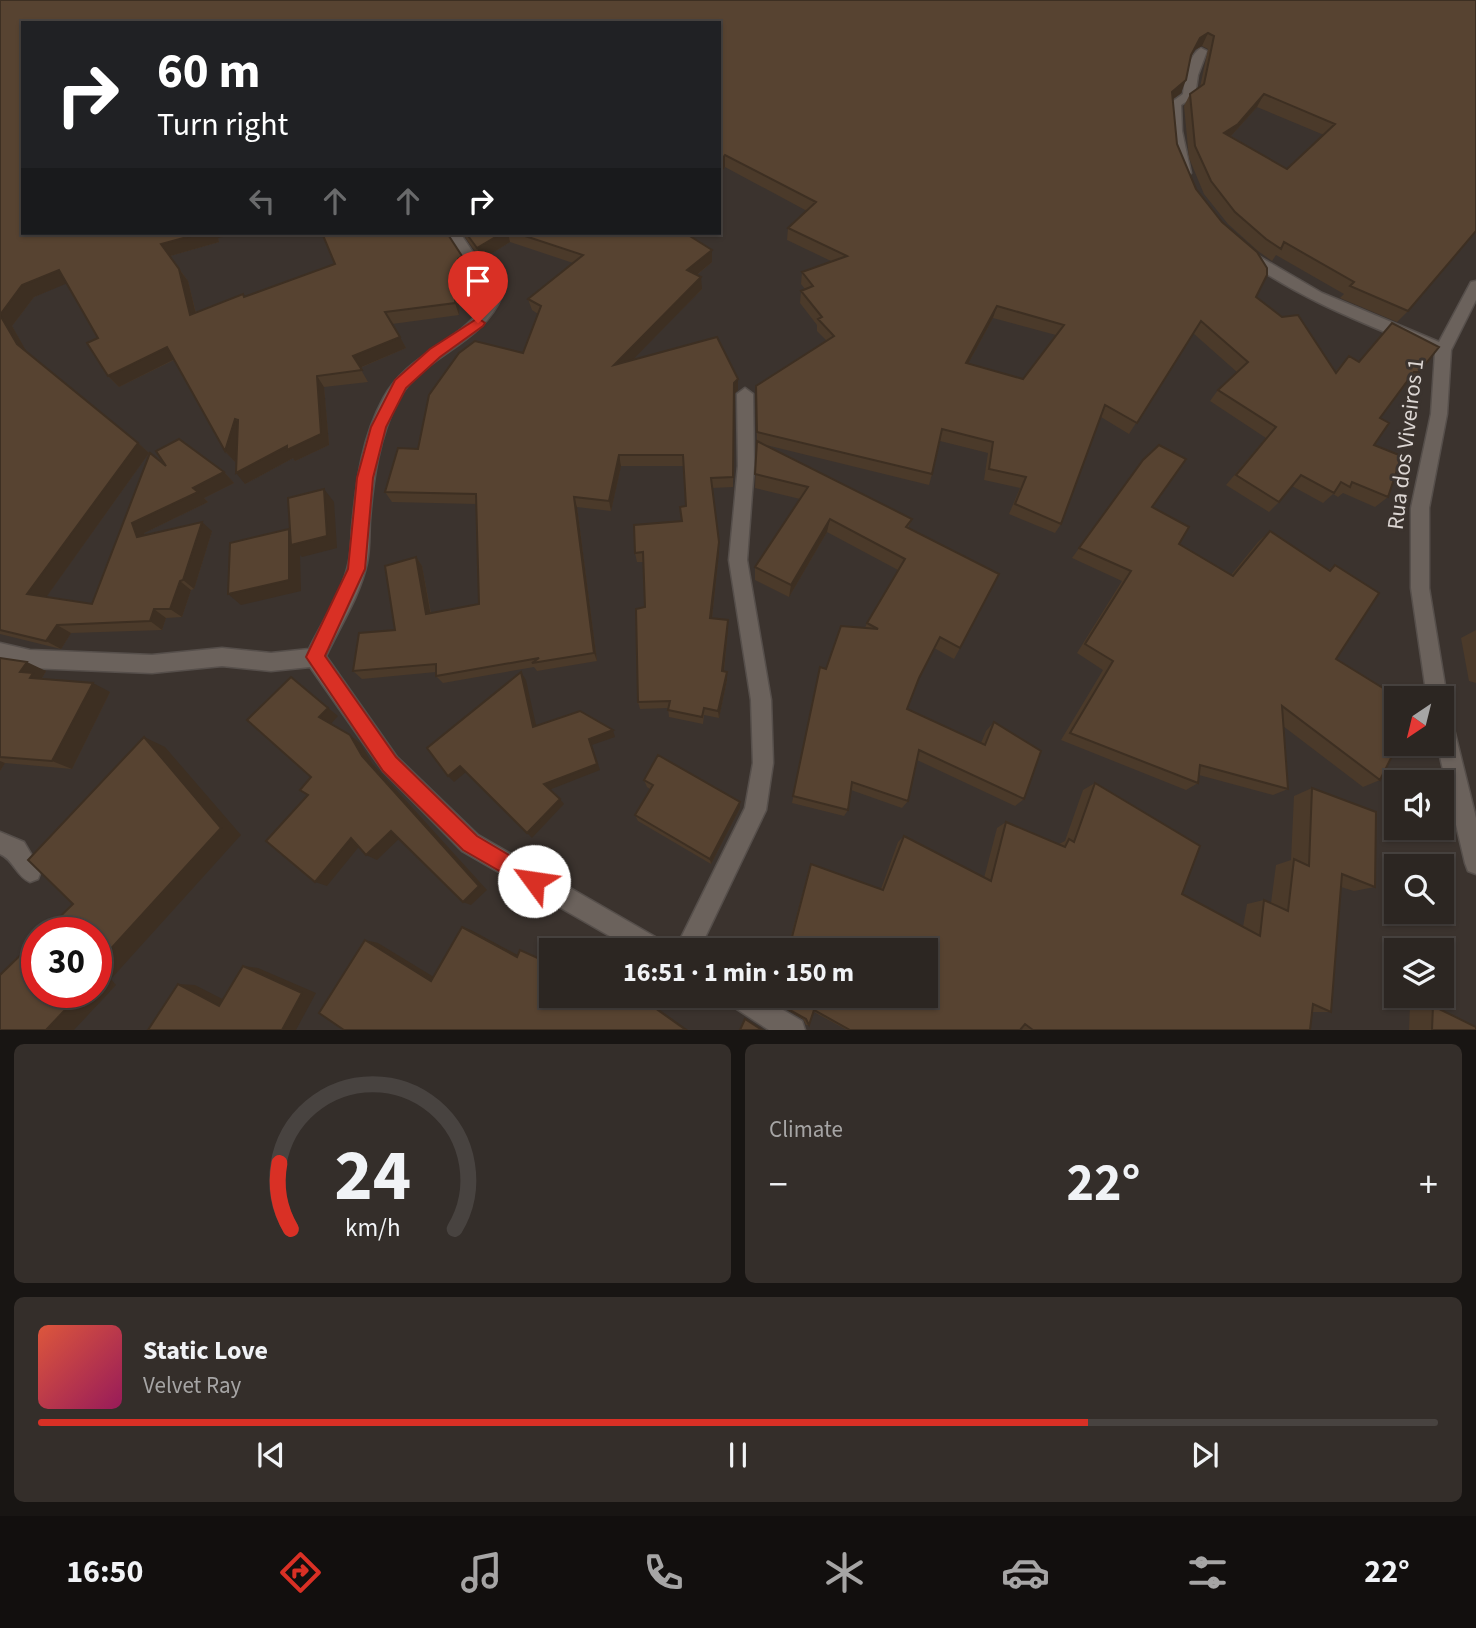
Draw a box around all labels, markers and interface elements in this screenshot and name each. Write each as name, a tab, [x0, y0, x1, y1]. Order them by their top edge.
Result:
text: 60 m	[157, 37, 261, 107]
icon: right	[42, 49, 133, 140]
text: Turn right	[157, 102, 288, 148]
icon: left	[243, 182, 281, 220]
icon: ahead	[316, 182, 354, 220]
icon: ahead	[389, 182, 427, 220]
icon: right	[462, 182, 500, 220]
pin	[448, 251, 508, 323]
icon: arrive	[459, 262, 497, 300]
street label: Rua dos Viveiros 1	[1379, 357, 1432, 532]
north arrow	[1384, 686, 1454, 756]
map controls	[1384, 686, 1454, 1008]
button: sound	[1384, 770, 1454, 840]
position arrow	[497, 844, 571, 918]
button: search	[1384, 854, 1454, 924]
speed limit sign: 30	[21, 917, 112, 1008]
button: layers	[1384, 938, 1454, 1008]
text: 16:51 · 1 min · 150 m	[623, 954, 854, 991]
text: Climate	[769, 1113, 843, 1146]
text: 24	[334, 1125, 411, 1229]
text: 22°	[1067, 1147, 1140, 1221]
text: −	[769, 1158, 788, 1212]
text: +	[1419, 1158, 1438, 1212]
text: km/h	[345, 1210, 400, 1246]
text: Static Love	[143, 1332, 268, 1369]
text: Velvet Ray	[143, 1369, 241, 1402]
icon: previous	[252, 1436, 290, 1474]
icon: pause	[719, 1436, 757, 1474]
icon: next	[1186, 1436, 1224, 1474]
icon: directions	[276, 1548, 325, 1597]
icon: music	[457, 1548, 506, 1597]
icon: phone	[639, 1548, 688, 1597]
icon: climate	[820, 1548, 869, 1597]
icon: car	[1001, 1548, 1050, 1597]
icon: filters	[1183, 1548, 1232, 1597]
text: 16:50	[66, 1549, 143, 1595]
text: 22°	[1364, 1549, 1410, 1595]

